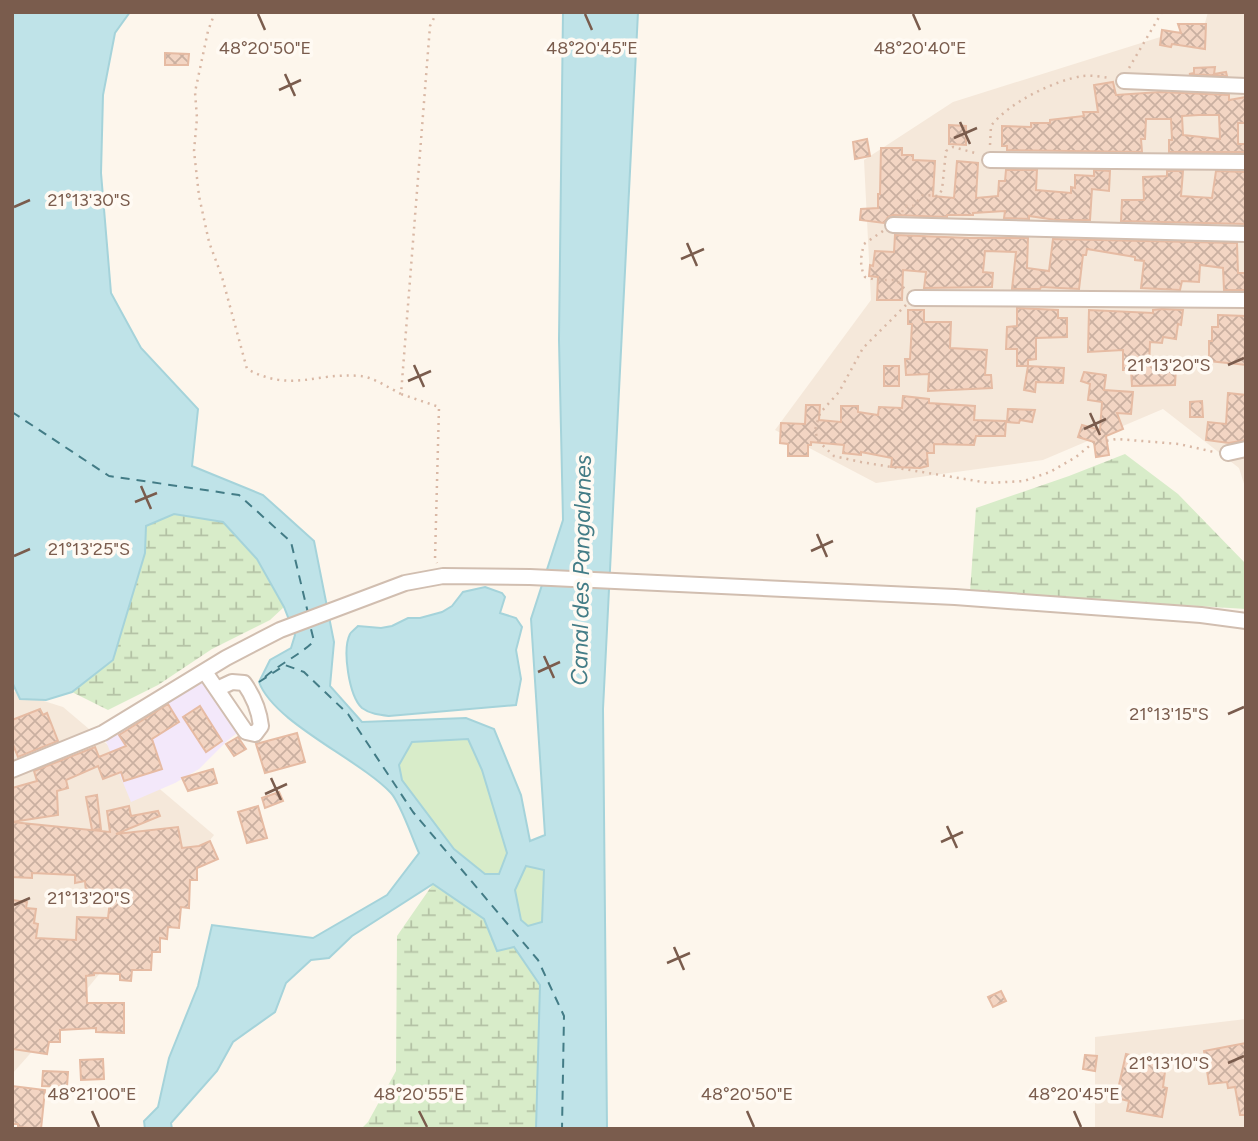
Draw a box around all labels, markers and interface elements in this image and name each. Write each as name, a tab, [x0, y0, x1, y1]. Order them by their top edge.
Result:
text: 48°20'50"E	[219, 37, 311, 59]
text: 48°20'45"E	[546, 37, 638, 59]
text: 48°20'40"E	[873, 37, 967, 59]
text: 21°13'30"S	[47, 189, 131, 211]
text: 21°13'20"S	[1127, 354, 1211, 376]
water label: Canal des Pangalanes	[565, 454, 597, 686]
text: 21°13'25"S	[48, 538, 130, 560]
text: 21°13'15"S	[1129, 703, 1209, 725]
text: 21°13'20"S	[47, 887, 131, 909]
text: 21°13'10"S	[1129, 1052, 1209, 1074]
text: 48°21'00"E	[47, 1083, 137, 1105]
text: 48°20'55"E	[373, 1083, 465, 1105]
text: 48°20'50"E	[701, 1083, 793, 1105]
text: 48°20'45"E	[1028, 1083, 1120, 1105]

